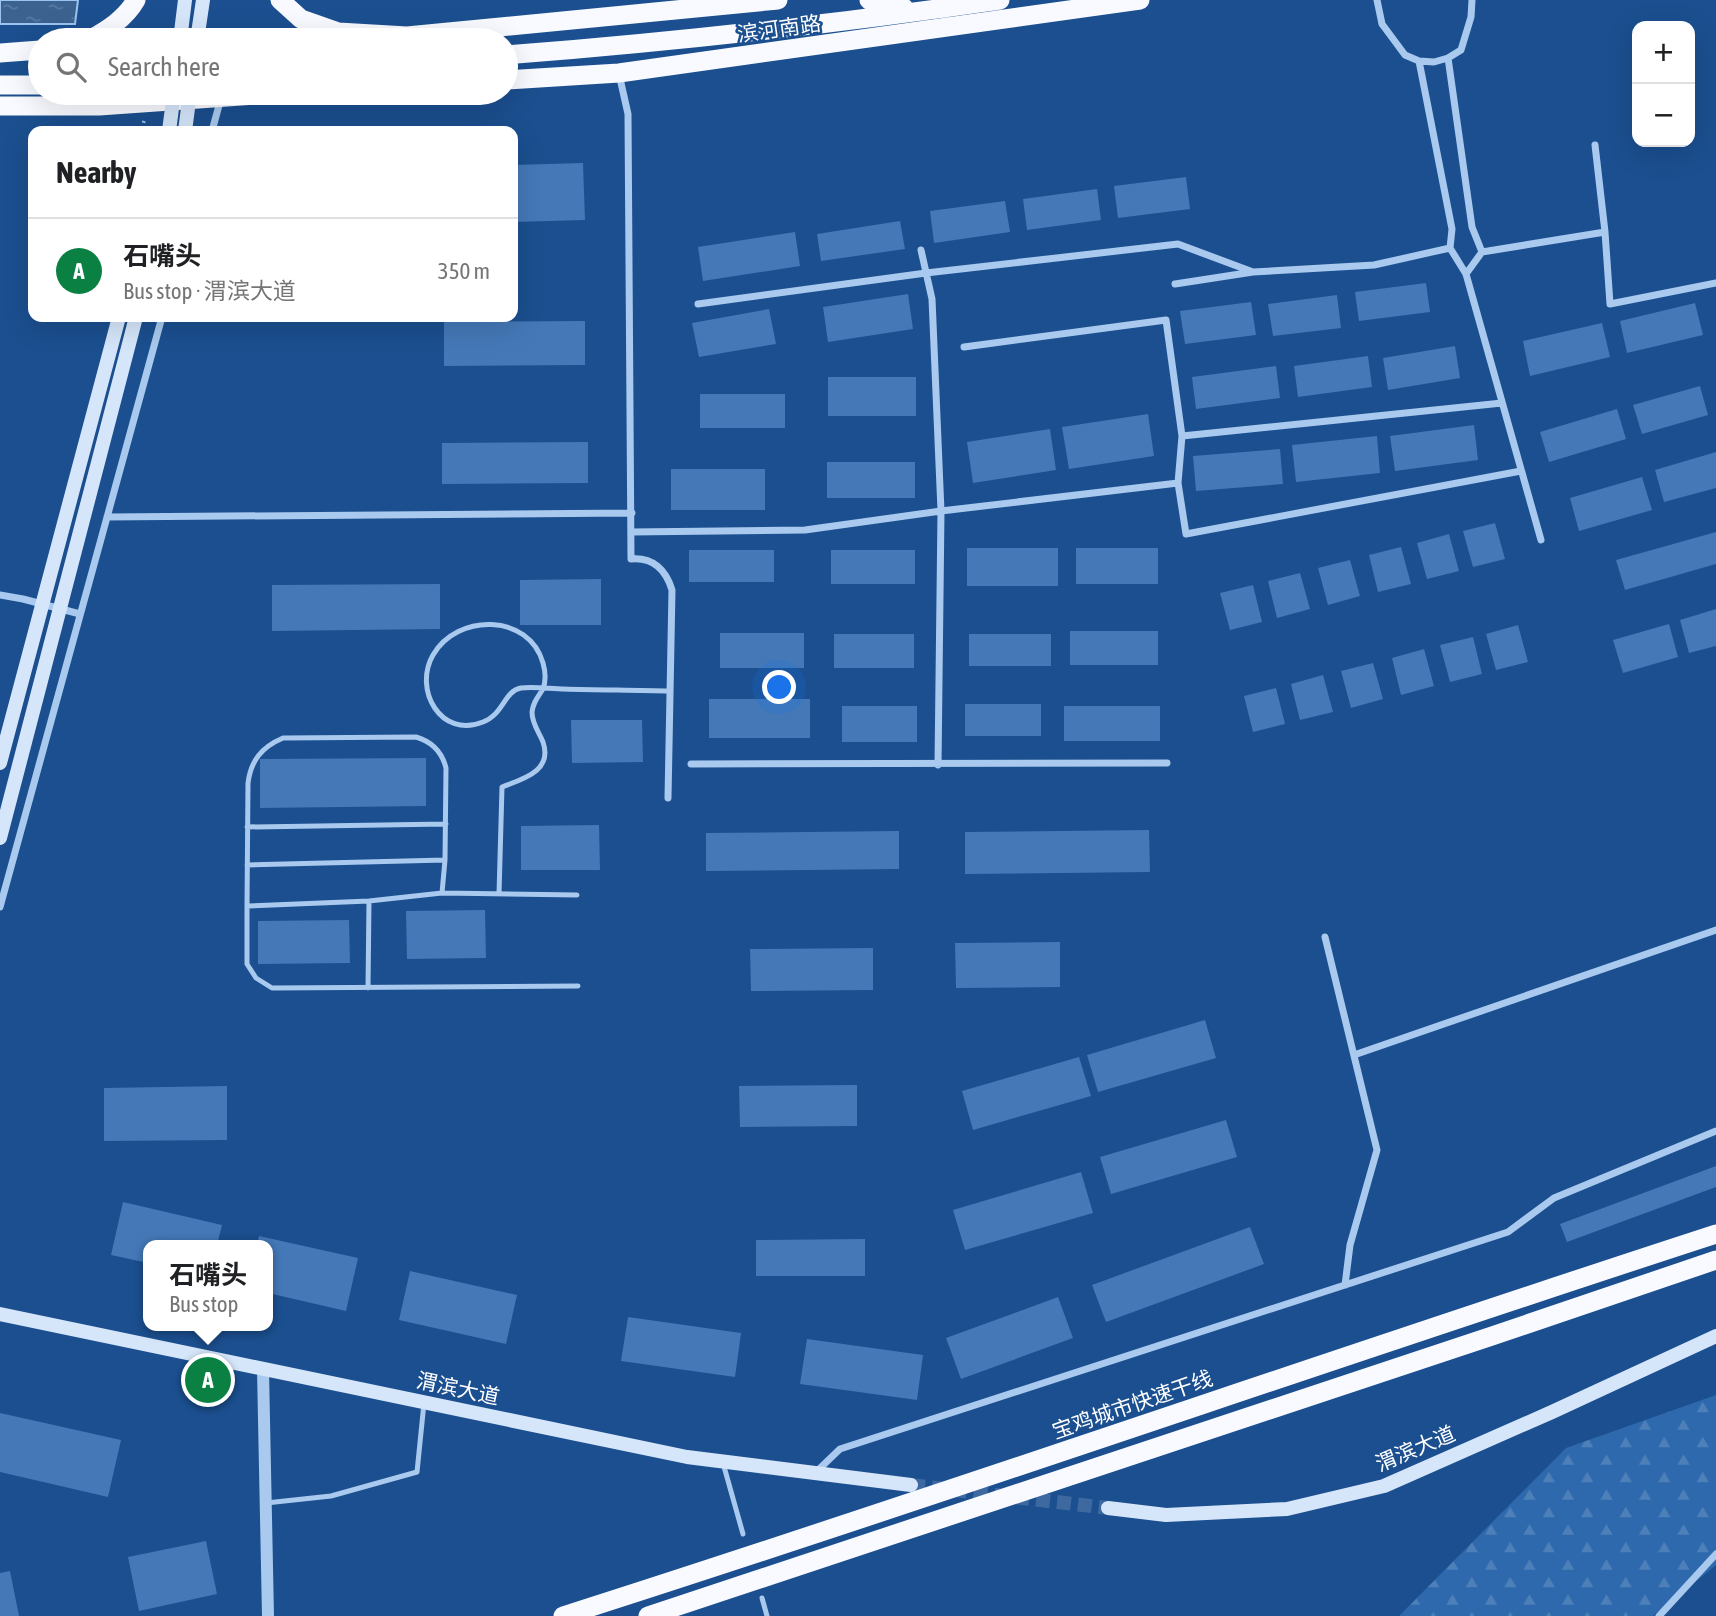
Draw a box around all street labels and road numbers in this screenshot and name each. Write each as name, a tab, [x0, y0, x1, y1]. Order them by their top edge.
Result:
street label: 滨河南路	[736, 10, 822, 46]
street label: 宝鸡城市快速干线	[1049, 1365, 1215, 1443]
street label: 渭滨大道	[414, 1368, 502, 1408]
street label: 渭滨大道	[1372, 1421, 1458, 1475]

